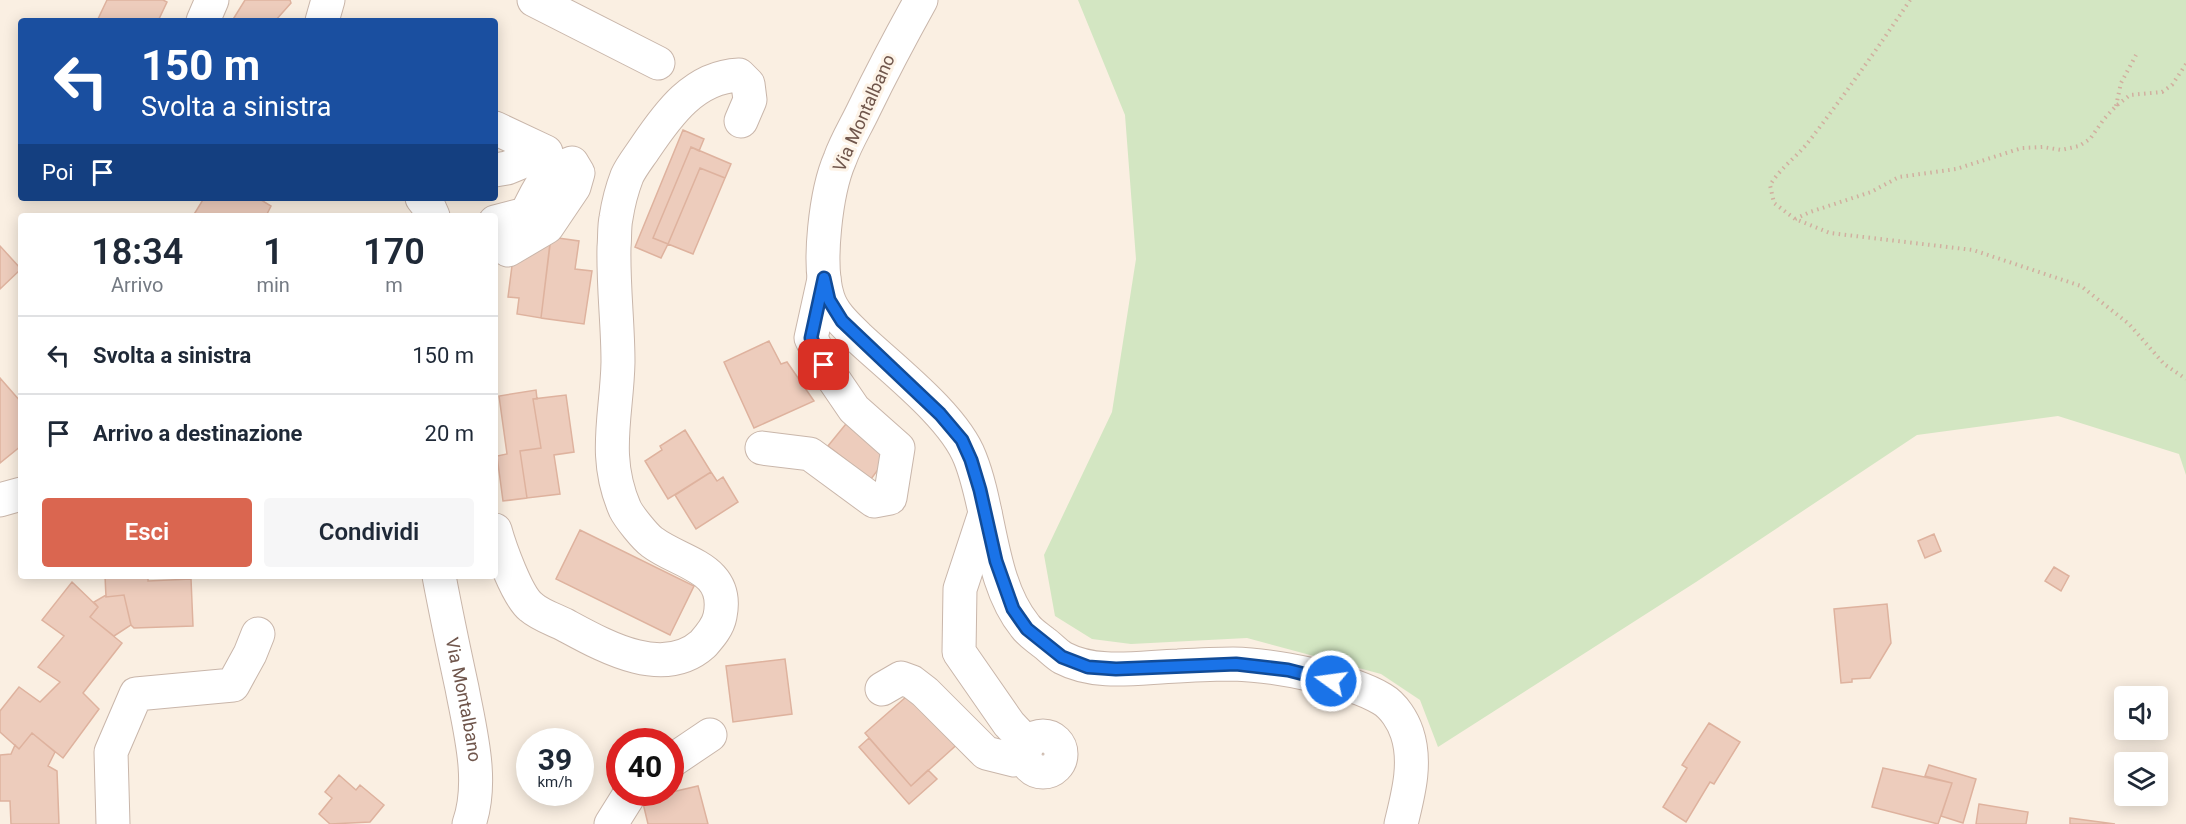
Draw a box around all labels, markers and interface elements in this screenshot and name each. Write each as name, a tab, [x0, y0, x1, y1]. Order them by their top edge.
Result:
text: 150 m	[141, 41, 260, 90]
icon: left	[42, 42, 120, 120]
street label: Via Montalbano	[828, 51, 899, 175]
text: Svolta a sinistra	[141, 91, 332, 123]
icon: arrive	[86, 156, 119, 189]
text: Poi	[42, 160, 74, 185]
text: 18:34	[91, 231, 183, 273]
text: 1	[263, 231, 283, 273]
text: 170	[363, 231, 425, 273]
text: Arrivo	[111, 273, 163, 297]
text: min	[256, 273, 290, 297]
text: m	[385, 273, 403, 297]
icon: left	[42, 339, 75, 372]
pin	[798, 339, 849, 390]
text: Svolta a sinistra	[93, 343, 251, 368]
text: 150 m	[412, 343, 474, 368]
icon: arrive	[807, 348, 840, 381]
icon: arrive	[42, 417, 75, 450]
text: Arrivo a destinazione	[93, 421, 302, 446]
text: 20 m	[425, 421, 474, 446]
button: Esci	[42, 498, 252, 567]
button: Condividi	[264, 498, 474, 567]
street label: Via Montalbano	[442, 635, 486, 763]
position arrow	[1299, 649, 1363, 713]
map controls	[2114, 686, 2168, 806]
button: sound	[2114, 686, 2168, 740]
speed limit sign: 40	[606, 728, 684, 806]
text: 39	[538, 742, 572, 777]
button: layers	[2114, 752, 2168, 806]
text: km/h	[537, 773, 573, 791]

